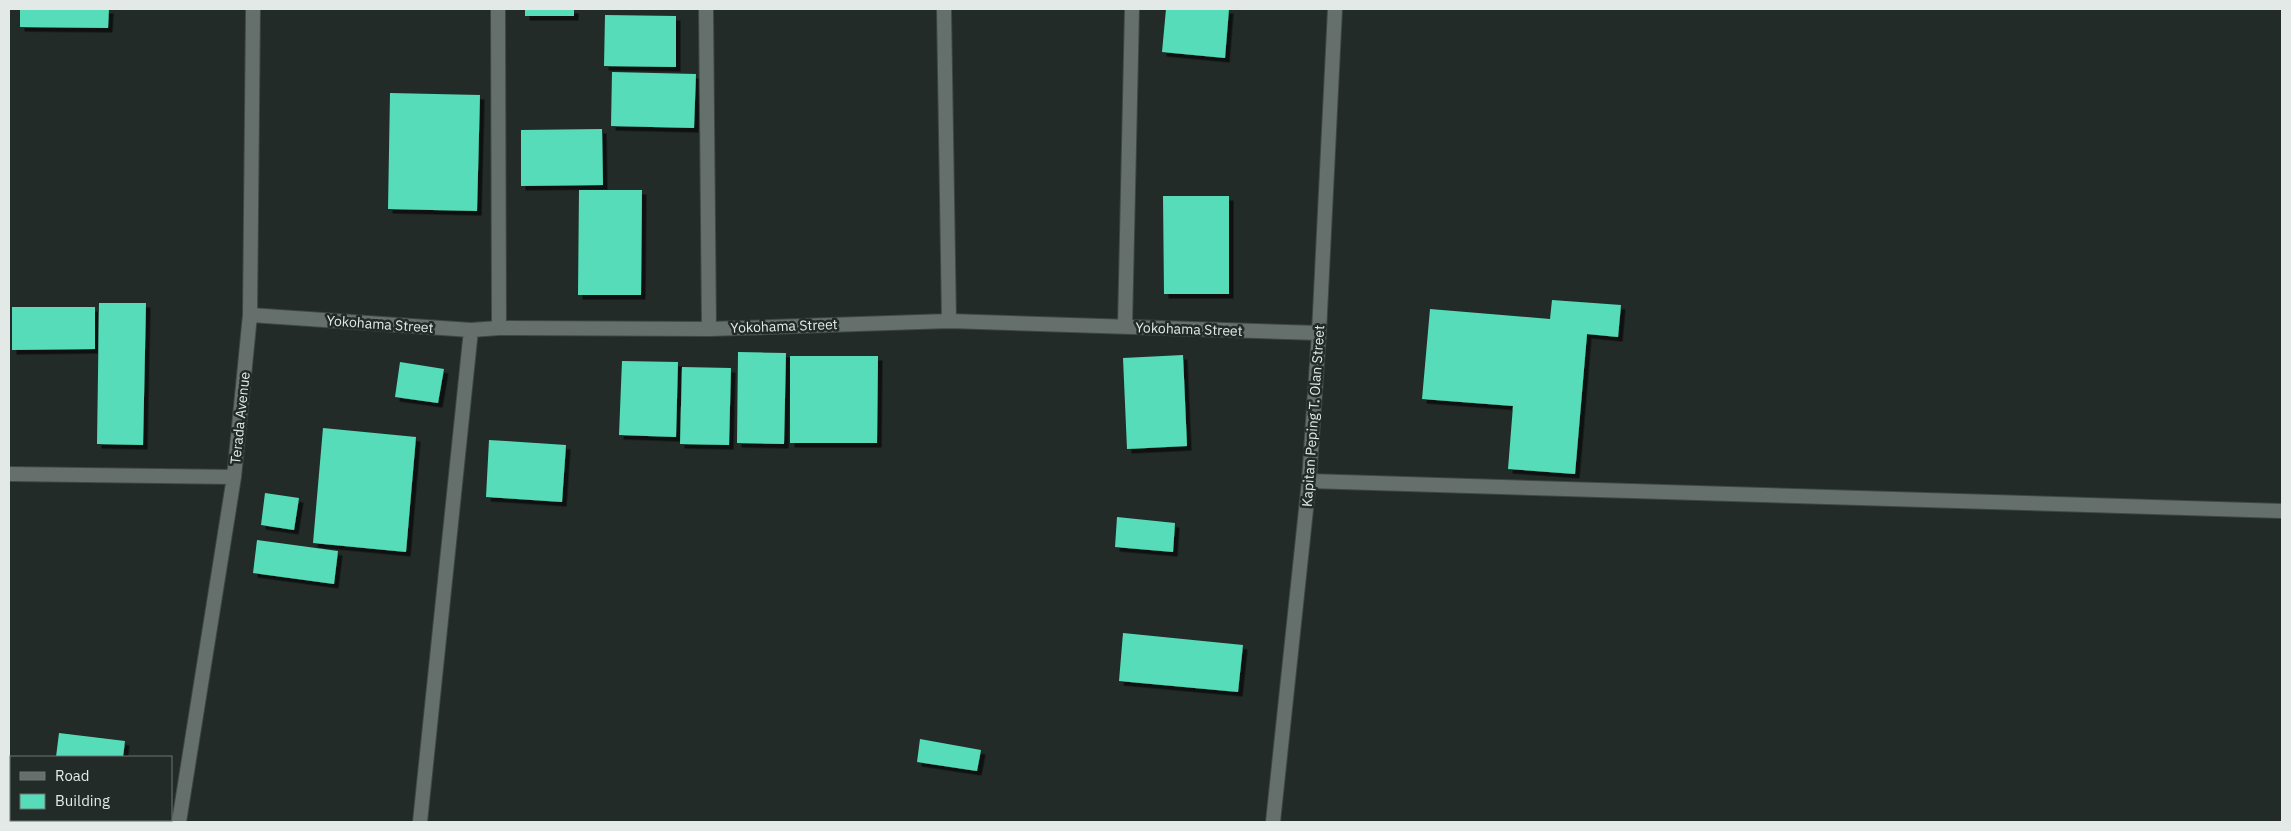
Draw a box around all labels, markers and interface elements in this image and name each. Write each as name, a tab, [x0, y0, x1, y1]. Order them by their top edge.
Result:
street label: Yokohama Street	[326, 311, 434, 337]
street label: Yokohama Street	[730, 315, 838, 337]
street label: Yokohama Street	[1135, 318, 1243, 340]
street label: Kapitan Peping T. Olan Street	[1298, 324, 1328, 508]
street label: Terada Avenue	[226, 371, 254, 465]
legend	[10, 756, 172, 821]
text: Road	[55, 766, 90, 785]
text: Building	[55, 791, 110, 810]

